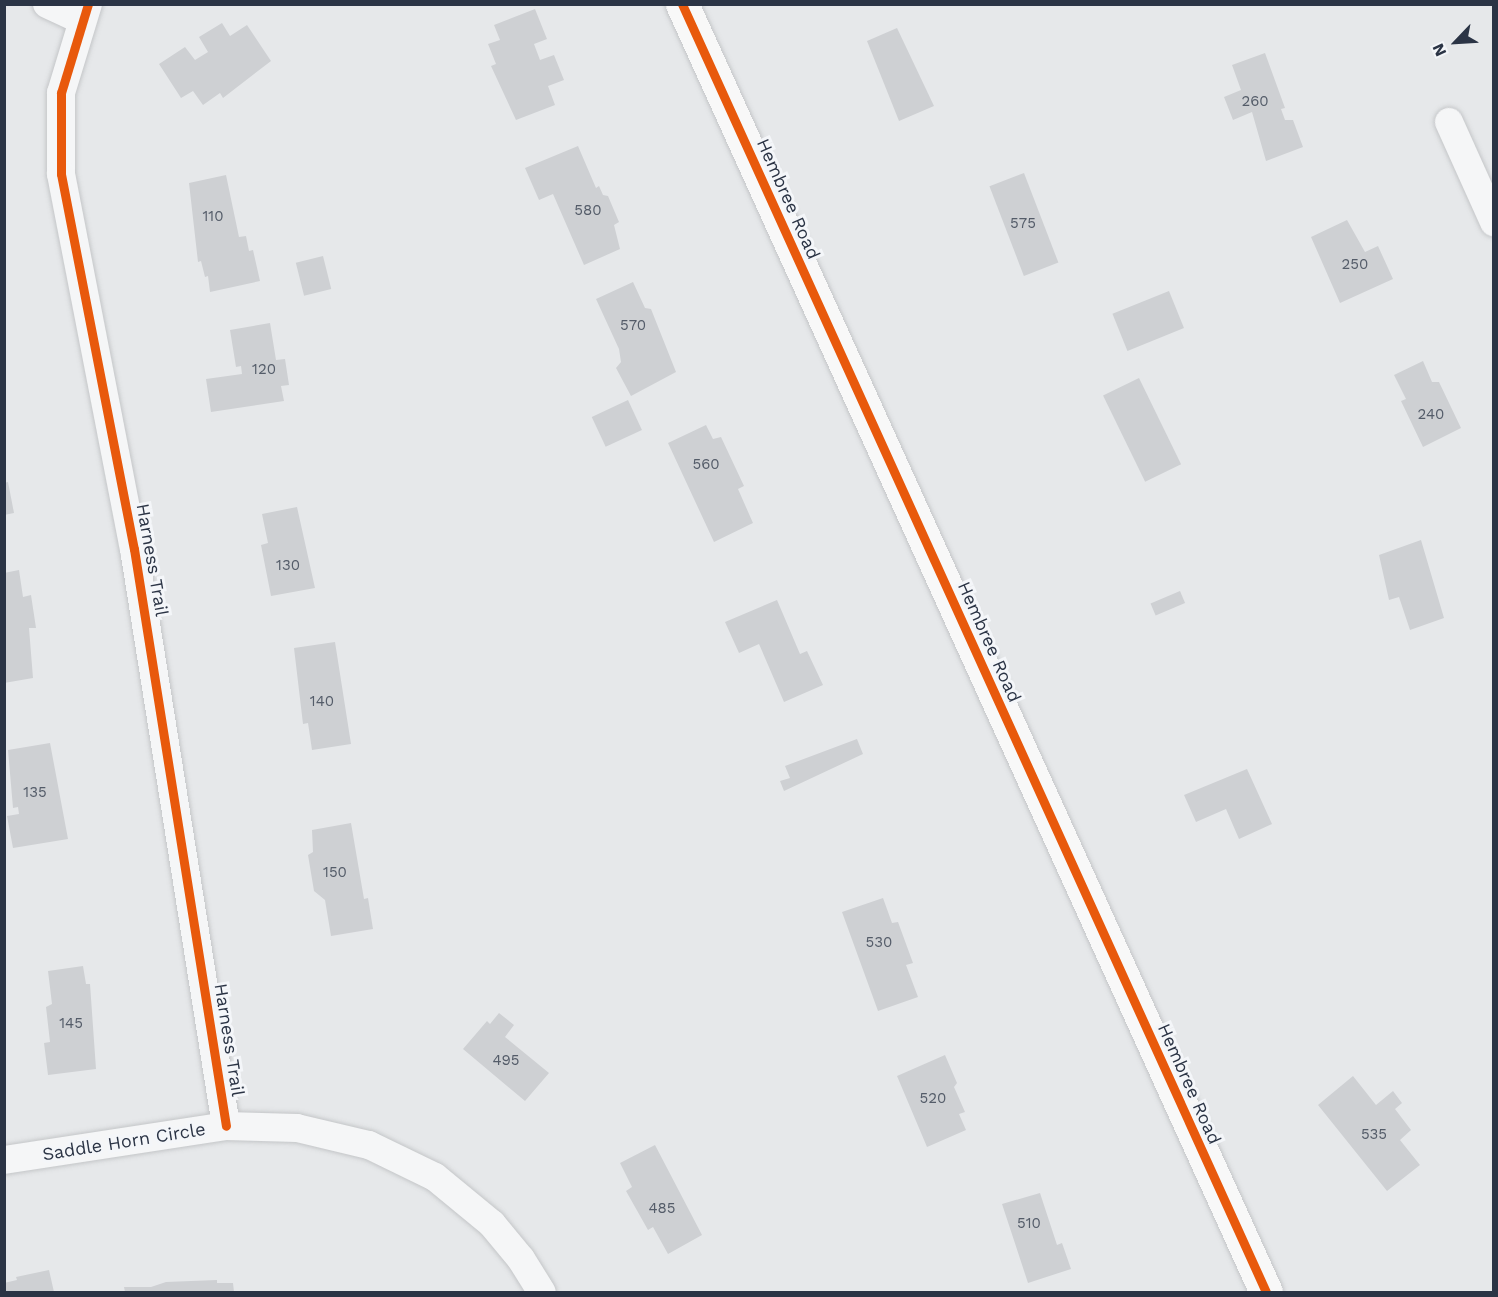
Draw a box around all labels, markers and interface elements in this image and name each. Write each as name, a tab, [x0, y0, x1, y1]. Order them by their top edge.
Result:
north arrow	[1426, 12, 1486, 72]
text: N	[1428, 40, 1450, 59]
house number: 260	[1241, 93, 1269, 111]
street label: Hembree Road	[752, 135, 824, 263]
house number: 580	[574, 202, 602, 220]
house number: 110	[202, 208, 224, 226]
house number: 575	[1010, 215, 1036, 233]
house number: 250	[1342, 256, 1368, 274]
house number: 570	[620, 317, 646, 335]
house number: 120	[252, 361, 276, 379]
house number: 240	[1418, 406, 1444, 424]
house number: 560	[692, 456, 720, 474]
street label: Harness Trail	[131, 502, 173, 618]
house number: 130	[276, 557, 300, 575]
street label: Hembree Road	[953, 578, 1025, 706]
house number: 140	[310, 693, 334, 711]
house number: 135	[23, 784, 47, 802]
house number: 150	[323, 864, 347, 882]
house number: 530	[866, 934, 892, 952]
street label: Harness Trail	[209, 982, 249, 1098]
house number: 145	[59, 1015, 83, 1033]
street label: Hembree Road	[1153, 1020, 1225, 1148]
house number: 495	[492, 1052, 520, 1070]
house number: 520	[920, 1090, 946, 1108]
street label: Saddle Horn Circle	[41, 1118, 207, 1166]
house number: 535	[1361, 1126, 1387, 1144]
house number: 485	[648, 1200, 676, 1218]
house number: 510	[1017, 1215, 1041, 1233]

